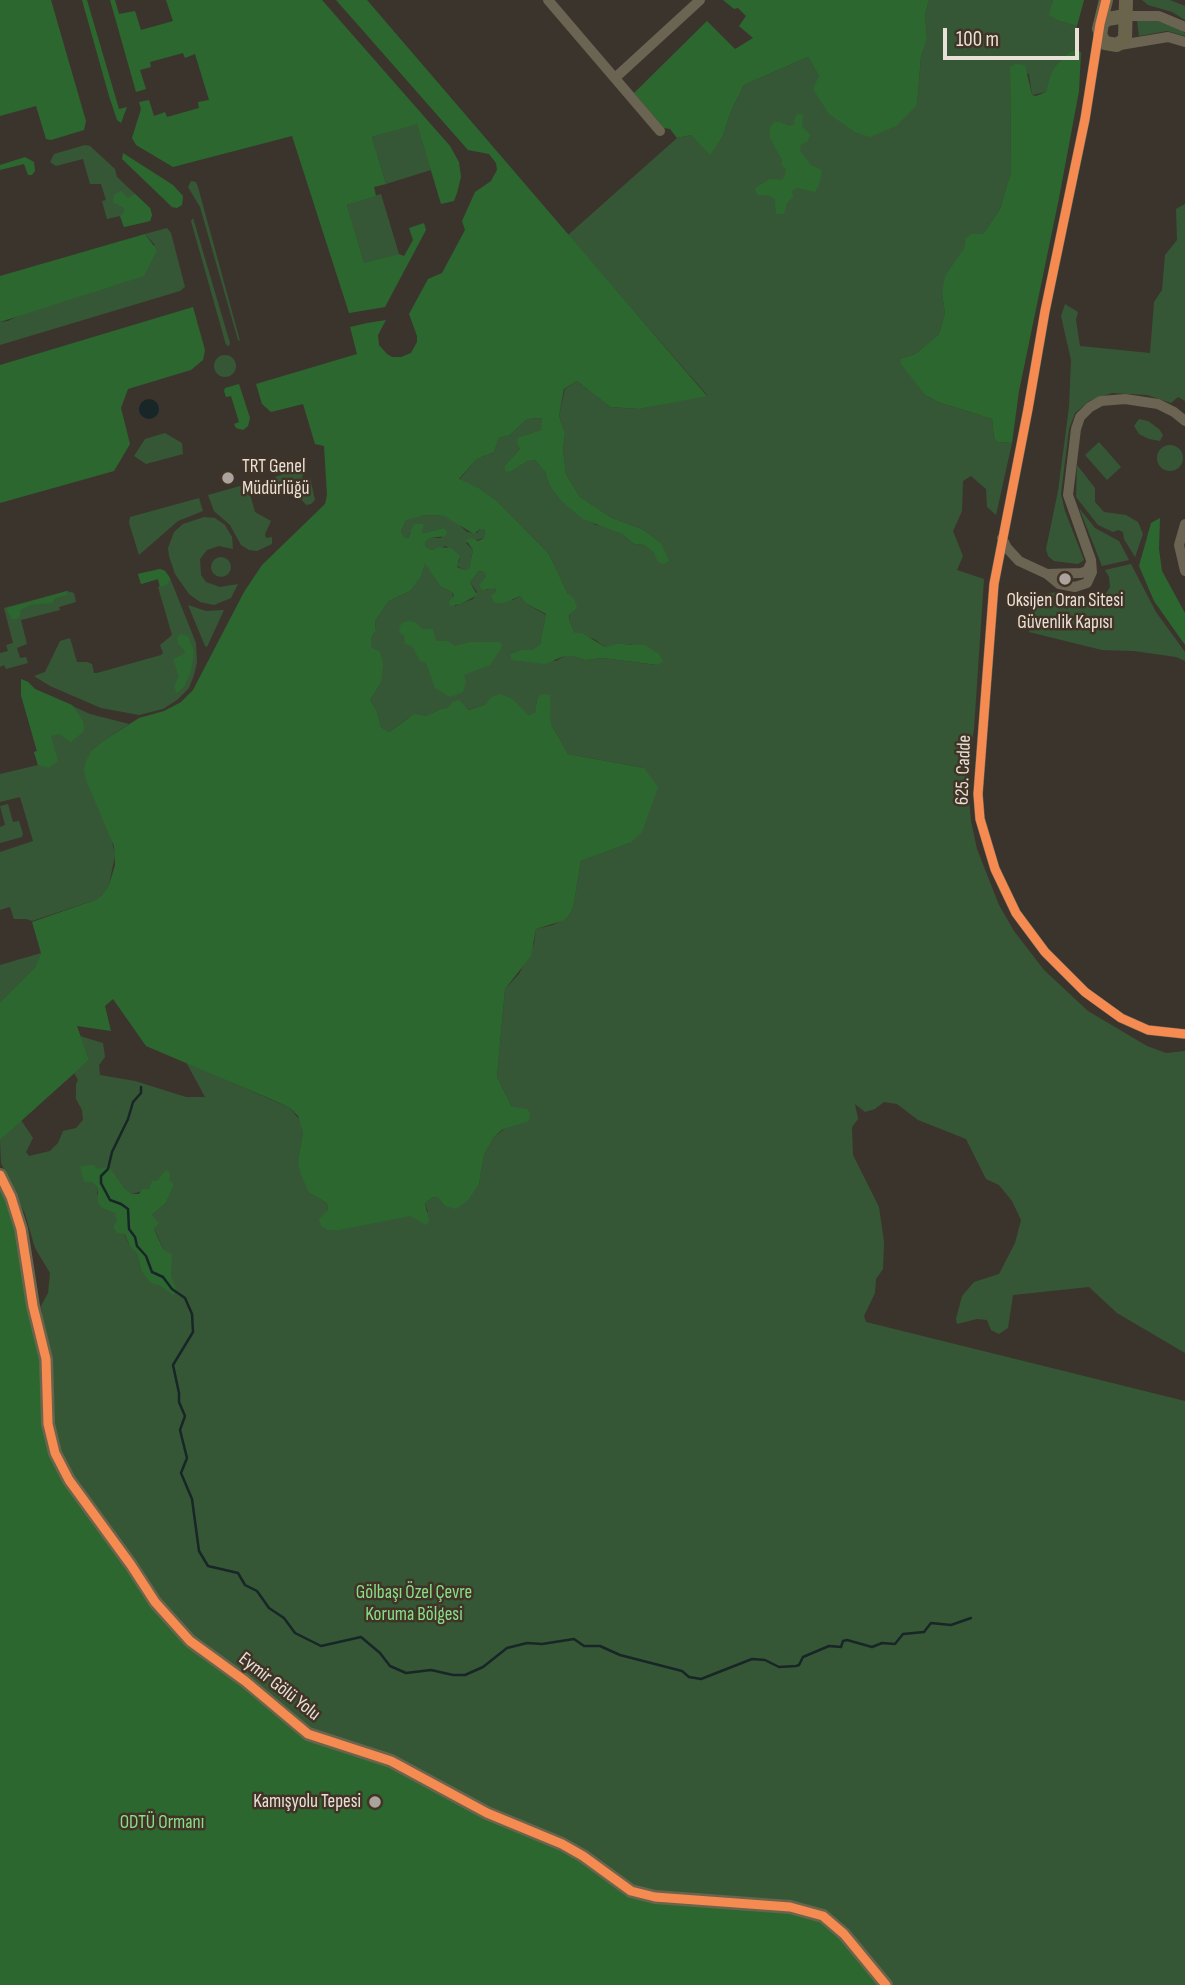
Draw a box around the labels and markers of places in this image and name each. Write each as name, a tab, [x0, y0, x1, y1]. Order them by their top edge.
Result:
place label: TRT Genel Müdürlüğü	[242, 456, 310, 500]
marker: TRT Genel Müdürlüğü	[220, 470, 236, 486]
marker: Oksijen Oran Sitesi Güvenlik Kapısı	[1057, 571, 1073, 587]
place label: Oksijen Oran Sitesi Güvenlik Kapısı	[1006, 590, 1124, 634]
place label: Kamışyolu Tepesi	[253, 1791, 361, 1813]
marker: Kamışyolu Tepesi	[367, 1794, 383, 1810]

